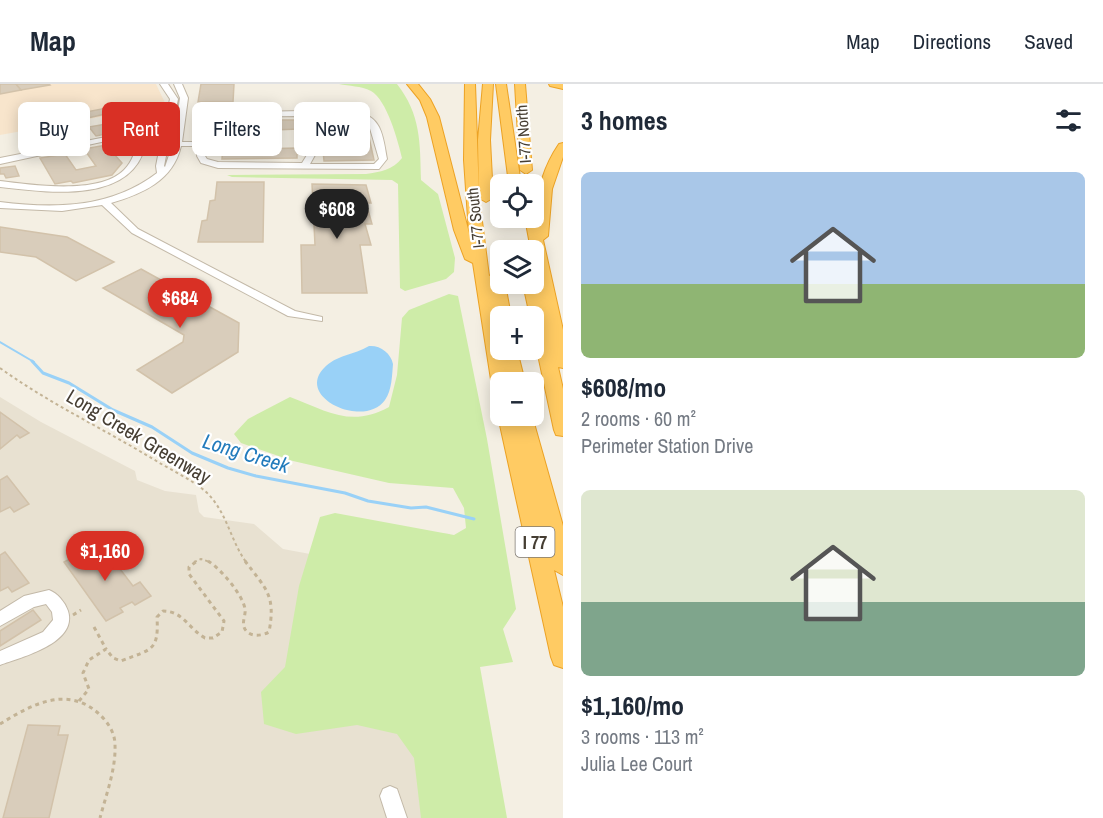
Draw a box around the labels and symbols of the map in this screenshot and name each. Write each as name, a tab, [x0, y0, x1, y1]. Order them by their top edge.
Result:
street label: I-77 North	[510, 104, 536, 164]
street label: I-77 South	[461, 187, 489, 249]
pin: $608	[301, 189, 373, 240]
pin: $684	[144, 278, 216, 329]
street label: Long Creek Greenway	[62, 382, 217, 490]
water label: Long Creek	[199, 426, 294, 480]
road number: I 77	[516, 527, 554, 557]
pin: $1,160	[56, 531, 154, 582]

